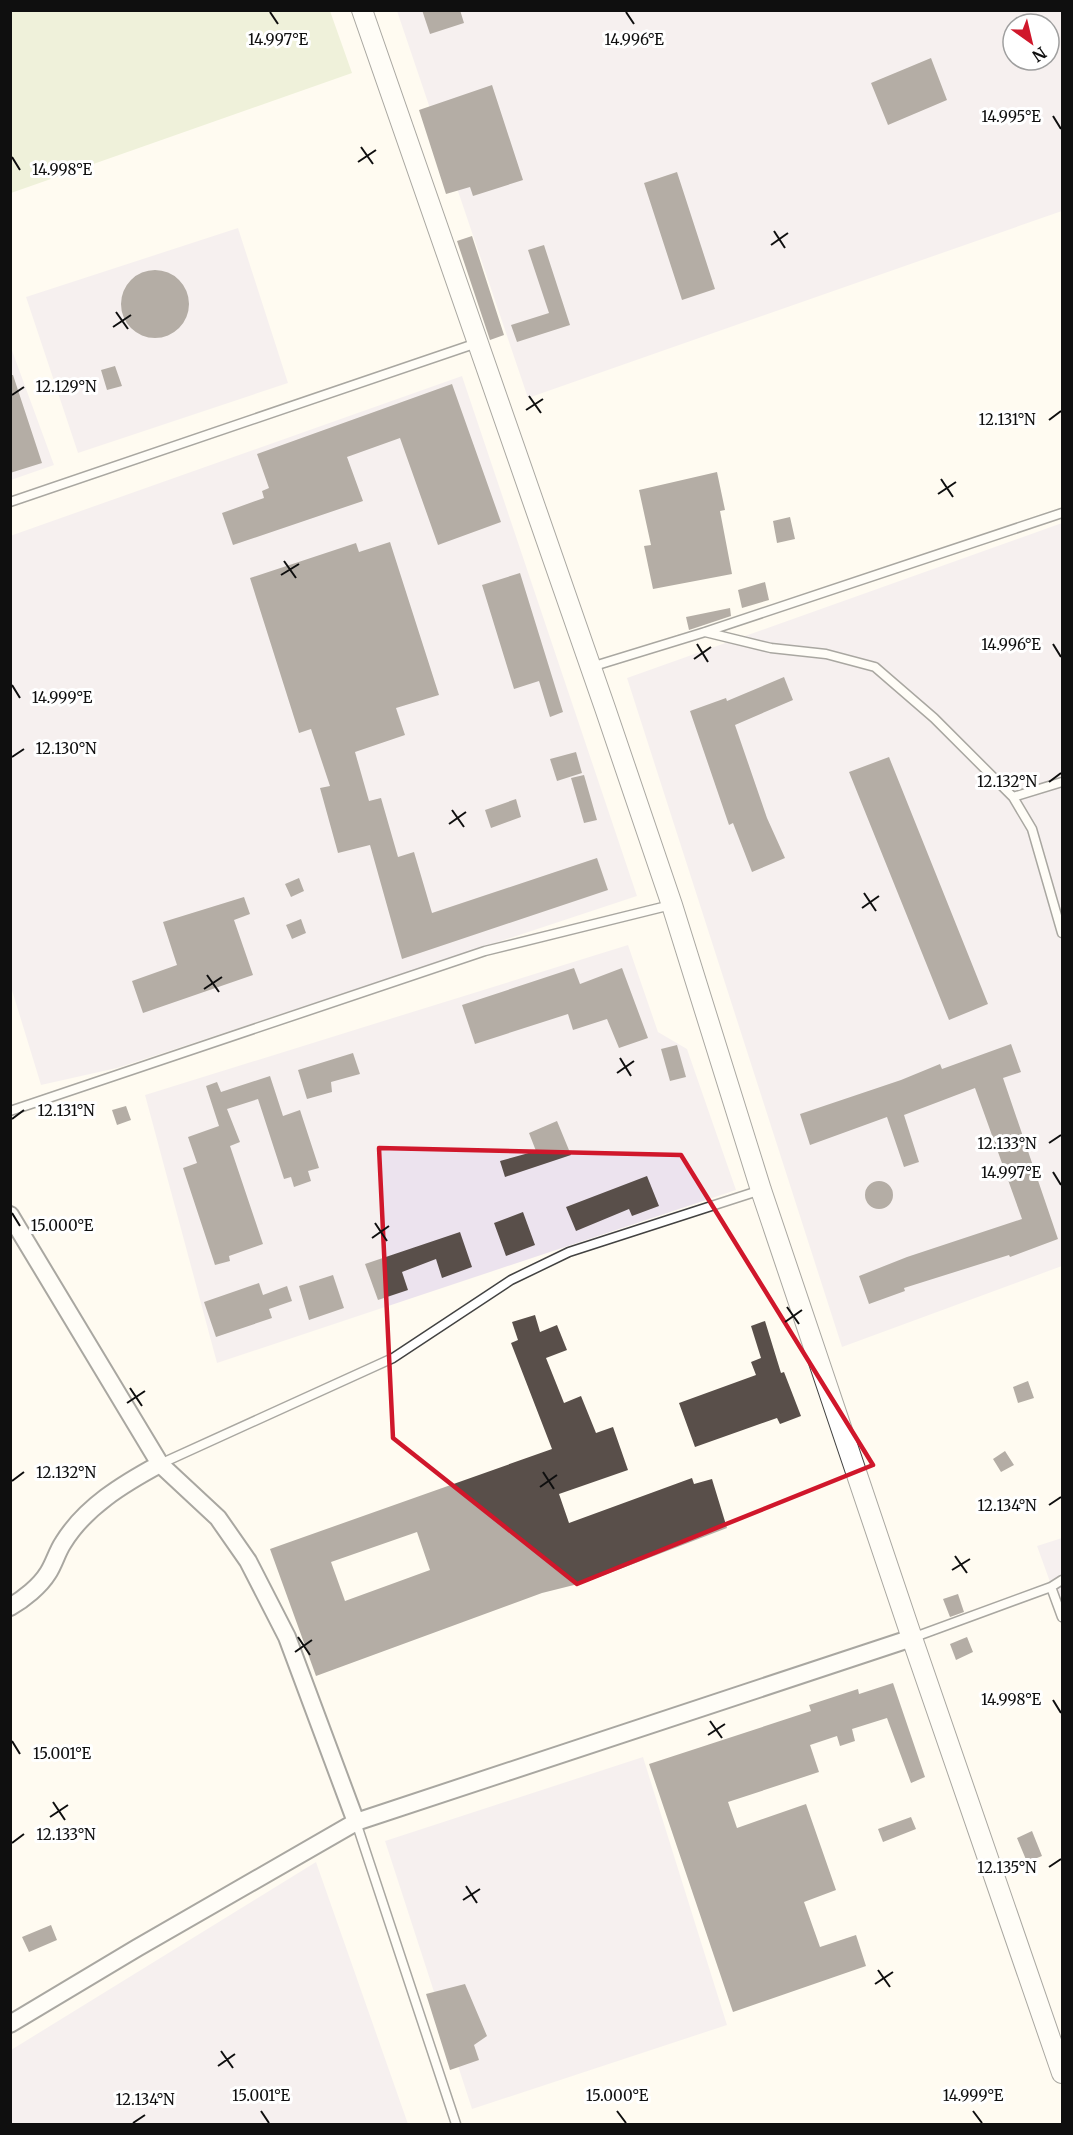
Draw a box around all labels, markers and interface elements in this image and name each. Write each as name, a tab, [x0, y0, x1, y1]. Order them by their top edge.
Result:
north arrow	[1001, 12, 1061, 72]
text: 14.997°E	[248, 30, 308, 49]
text: 14.996°E	[604, 30, 664, 49]
text: N	[1028, 43, 1050, 66]
text: 14.995°E	[981, 107, 1041, 126]
text: 14.998°E	[32, 160, 93, 179]
text: 12.129°N	[35, 377, 97, 396]
text: 12.131°N	[978, 410, 1036, 429]
text: 14.996°E	[981, 635, 1041, 654]
text: 14.999°E	[32, 688, 93, 707]
text: 12.130°N	[35, 739, 97, 758]
text: 12.132°N	[977, 772, 1037, 791]
text: 12.131°N	[37, 1101, 95, 1120]
text: 12.133°N	[977, 1134, 1037, 1153]
text: 14.997°E	[981, 1163, 1041, 1182]
text: 15.000°E	[31, 1216, 94, 1235]
text: 12.132°N	[36, 1463, 96, 1482]
text: 12.134°N	[977, 1496, 1037, 1515]
text: 14.998°E	[981, 1690, 1042, 1709]
text: 15.001°E	[33, 1744, 92, 1763]
text: 12.133°N	[36, 1825, 96, 1844]
text: 12.135°N	[977, 1858, 1037, 1877]
text: 15.001°E	[232, 2086, 291, 2105]
text: 15.000°E	[586, 2086, 649, 2105]
text: 14.999°E	[943, 2086, 1004, 2105]
text: 12.134°N	[115, 2090, 175, 2109]

